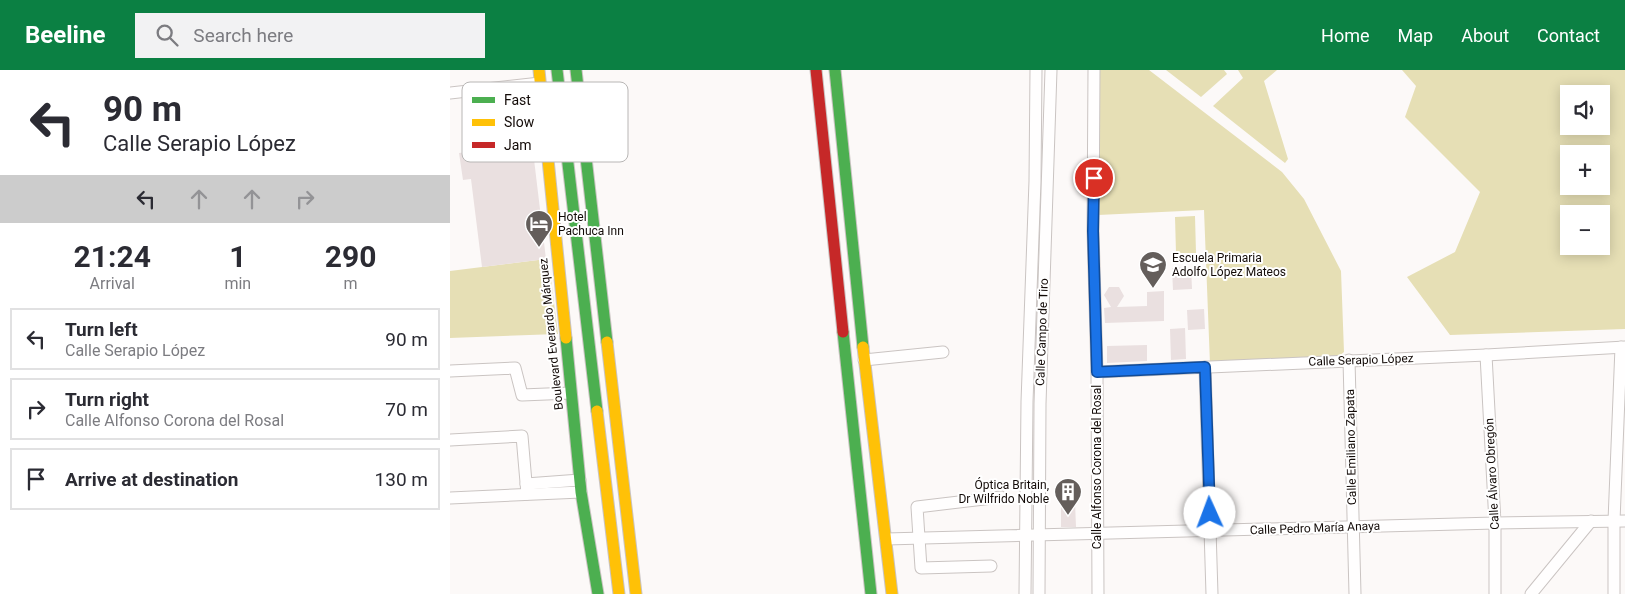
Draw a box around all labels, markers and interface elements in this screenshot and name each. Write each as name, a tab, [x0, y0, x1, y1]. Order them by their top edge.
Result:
search box	[135, 13, 485, 58]
text: Beeline	[25, 21, 105, 49]
icon: search	[153, 21, 181, 49]
text: Search here	[193, 24, 293, 47]
text: Home	[1321, 25, 1370, 46]
text: Map	[1398, 25, 1433, 46]
text: About	[1461, 25, 1509, 46]
text: Contact	[1537, 25, 1600, 46]
legend	[462, 82, 628, 162]
map controls	[1560, 85, 1610, 255]
button: sound	[1560, 85, 1610, 135]
text: 90 m	[103, 89, 182, 130]
icon: left	[20, 90, 85, 155]
text: Fast	[504, 92, 531, 108]
text: Slow	[504, 114, 535, 130]
text: Calle Serapio López	[103, 131, 296, 156]
text: Jam	[504, 137, 532, 153]
button: +	[1560, 145, 1610, 195]
pin	[1073, 157, 1115, 199]
icon: arrive	[1080, 164, 1108, 192]
icon: left	[132, 185, 160, 213]
icon: ahead	[185, 185, 213, 213]
icon: ahead	[238, 185, 266, 213]
icon: right	[291, 185, 319, 213]
button: −	[1560, 205, 1610, 255]
hotel icon: Hotel Pachuca Inn	[524, 209, 554, 248]
place label: Hotel Pachuca Inn	[558, 210, 624, 238]
text: 21:24	[74, 239, 151, 274]
text: 1	[229, 239, 246, 274]
text: 290	[325, 239, 376, 274]
school or university icon: Escuela Primaria Adolfo López Mateos	[1138, 250, 1168, 289]
place label: Escuela Primaria Adolfo López Mateos	[1172, 251, 1286, 279]
street label: Boulevard Everardo Márquez	[536, 257, 566, 411]
text: Arrival	[90, 274, 135, 293]
text: min	[224, 274, 251, 293]
text: m	[344, 274, 358, 293]
street label: Calle Campo de Tiro	[1033, 278, 1051, 386]
text: Turn left	[65, 318, 138, 341]
icon: left	[22, 325, 50, 353]
text: 90 m	[385, 328, 428, 351]
text: Calle Serapio López	[65, 341, 205, 360]
street label: Calle Serapio López	[1308, 351, 1414, 369]
street label: Calle Alfonso Corona del Rosal	[1090, 385, 1104, 549]
text: Turn right	[65, 388, 149, 411]
street label: Calle Emiliano Zapata	[1343, 389, 1359, 505]
icon: right	[22, 395, 50, 423]
text: 70 m	[385, 398, 428, 421]
text: Calle Alfonso Corona del Rosal	[65, 411, 284, 430]
street label: Calle Álvaro Obregón	[1481, 418, 1502, 530]
icon: arrive	[22, 465, 50, 493]
text: Arrive at destination	[65, 468, 238, 491]
text: 130 m	[375, 468, 428, 491]
place label: Óptica Britain, Dr Wilfrido Noble	[958, 477, 1049, 506]
building icon: Óptica Britain, Dr Wilfrido Noble	[1053, 477, 1083, 516]
position arrow	[1183, 486, 1235, 538]
street label: Calle Pedro María Anaya	[1250, 519, 1380, 537]

